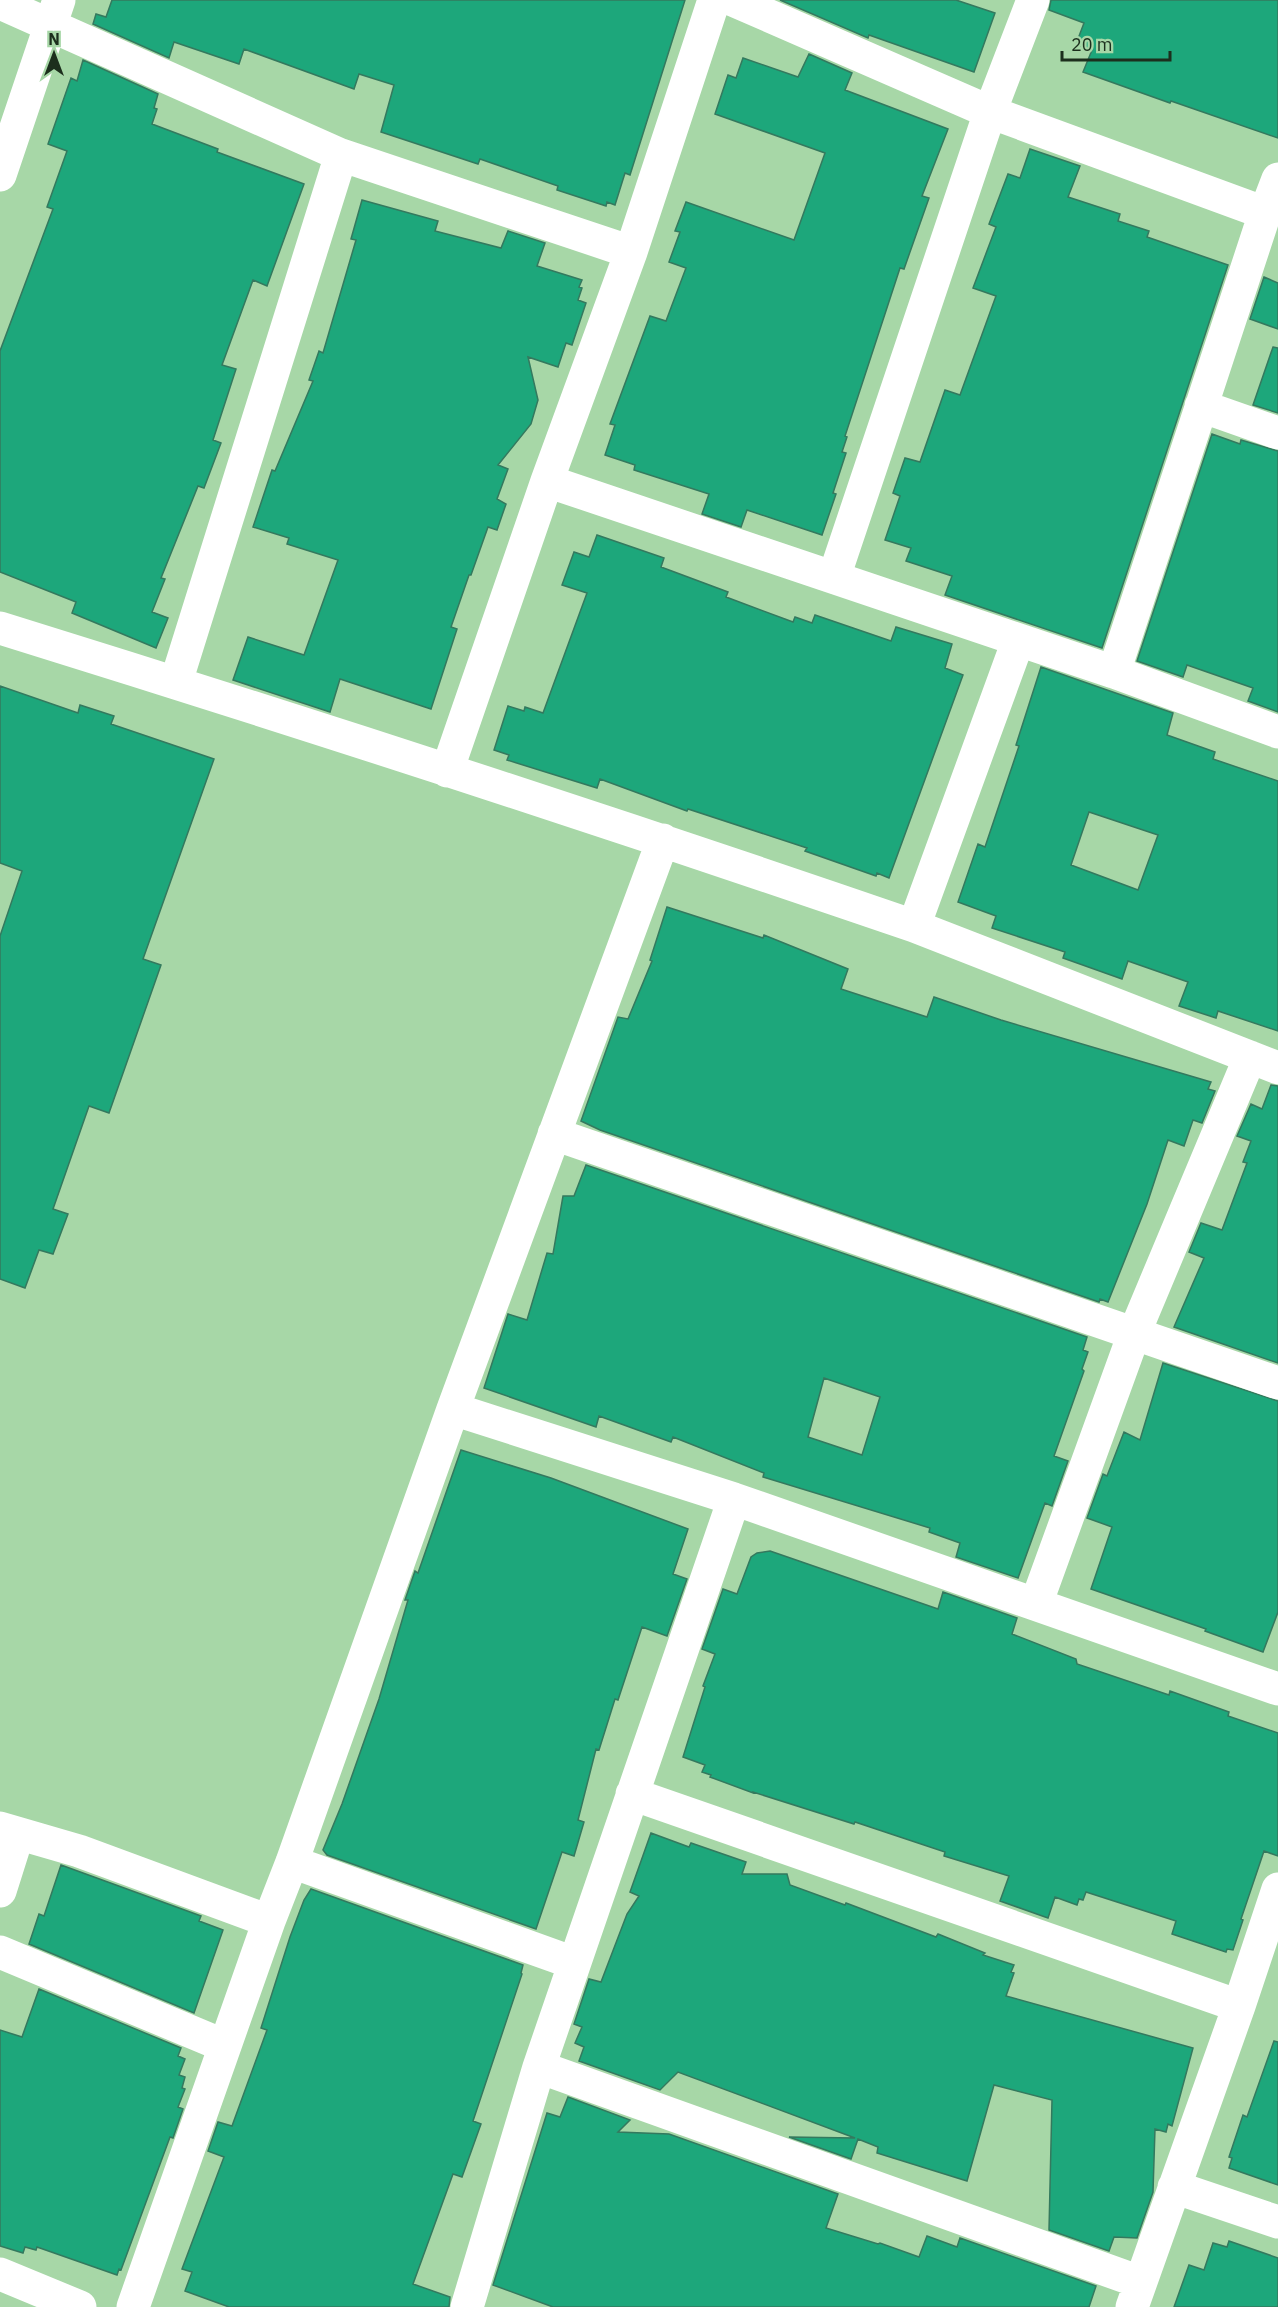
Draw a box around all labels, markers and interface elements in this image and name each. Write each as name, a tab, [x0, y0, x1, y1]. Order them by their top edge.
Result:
north arrow	[24, 24, 84, 84]
scale bar	[1062, 24, 1170, 62]
text: N	[48, 29, 60, 49]
text: 20 m	[1071, 33, 1113, 56]

